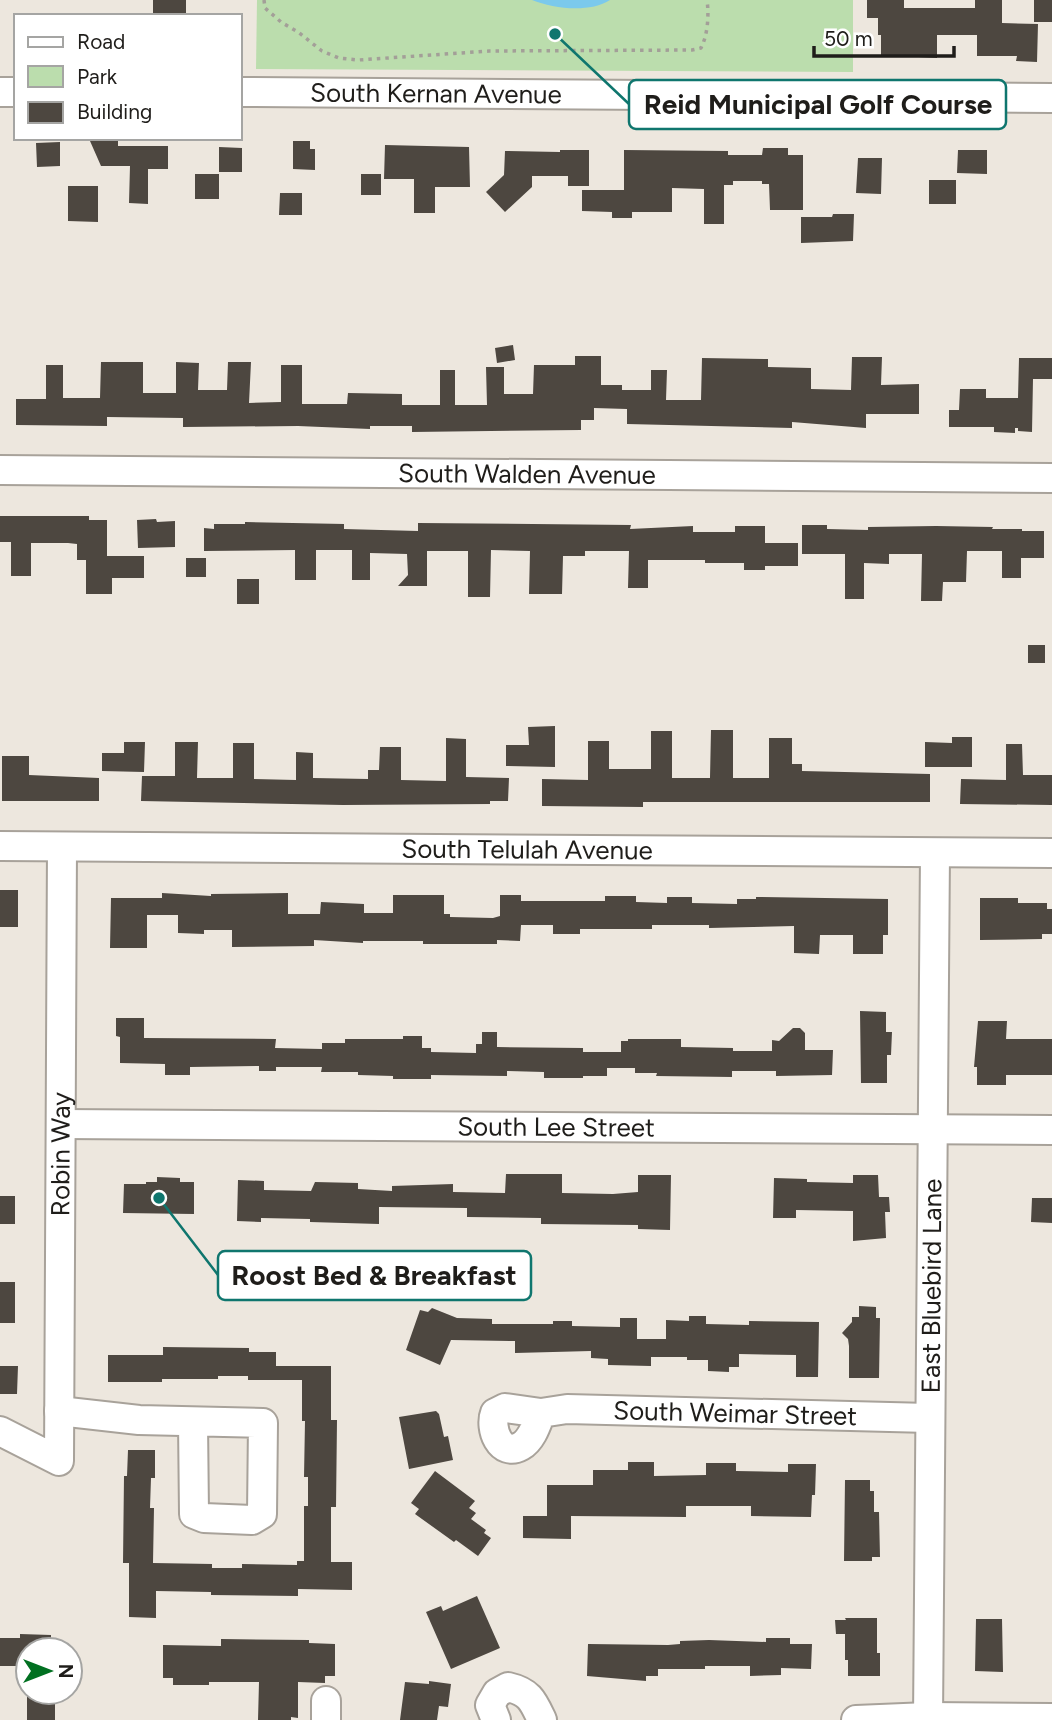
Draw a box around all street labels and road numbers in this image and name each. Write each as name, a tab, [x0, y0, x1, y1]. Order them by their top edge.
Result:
street label: South Kernan Avenue	[310, 77, 562, 110]
street label: South Walden Avenue	[398, 457, 656, 491]
street label: South Telulah Avenue	[401, 833, 653, 866]
street label: Robin Way	[44, 1092, 77, 1216]
street label: South Lee Street	[457, 1110, 655, 1144]
street label: East Bluebird Lane	[915, 1179, 948, 1393]
street label: South Weimar Street	[613, 1394, 858, 1432]

